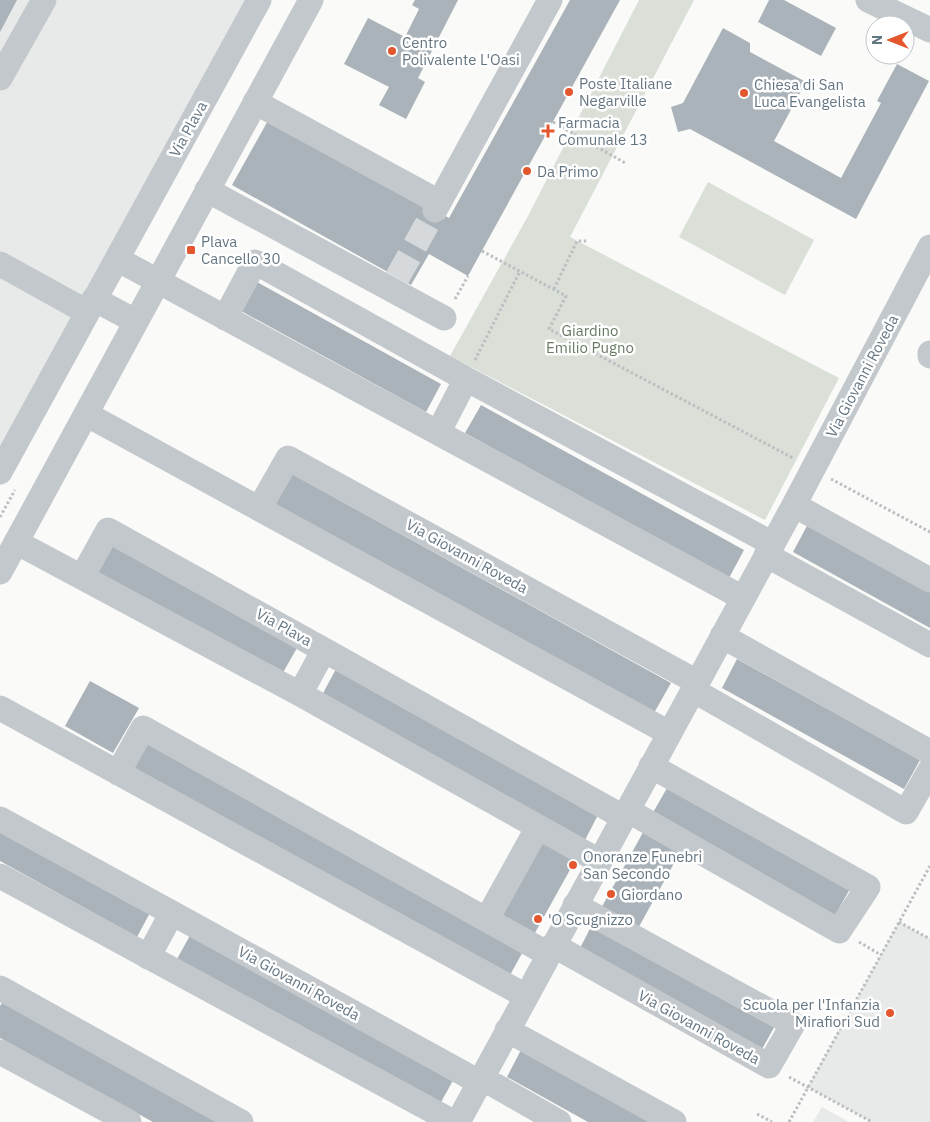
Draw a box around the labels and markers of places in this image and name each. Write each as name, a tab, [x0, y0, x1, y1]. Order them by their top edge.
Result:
place label: Centro Polivalente L'Oasi	[402, 33, 520, 69]
marker: Centro Polivalente L'Oasi	[386, 45, 398, 57]
place label: Poste Italiane Negarville	[579, 74, 672, 110]
place label: Chiesa di San Luca Evangelista	[754, 75, 866, 111]
marker: Poste Italiane Negarville	[563, 86, 575, 98]
marker: Chiesa di San Luca Evangelista	[738, 87, 750, 99]
place label: Farmacia Comunale 13	[558, 113, 648, 149]
marker: Farmacia Comunale 13	[542, 125, 554, 137]
place label: Da Primo	[537, 162, 598, 181]
marker: Da Primo	[521, 165, 533, 177]
place label: Plava Cancello 30	[201, 232, 281, 268]
marker: Plava Cancello 30	[185, 244, 197, 256]
place label: Onoranze Funebri San Secondo	[583, 847, 702, 883]
marker: Onoranze Funebri San Secondo	[567, 859, 579, 871]
place label: Giordano	[621, 885, 683, 904]
marker: Giordano	[605, 888, 617, 900]
place label: 'O Scugnizzo	[548, 910, 633, 929]
marker: 'O Scugnizzo	[532, 913, 544, 925]
place label: Scuola per l'Infanzia Mirafiori Sud	[743, 995, 880, 1031]
marker: Scuola per l'Infanzia Mirafiori Sud	[884, 1007, 896, 1019]

